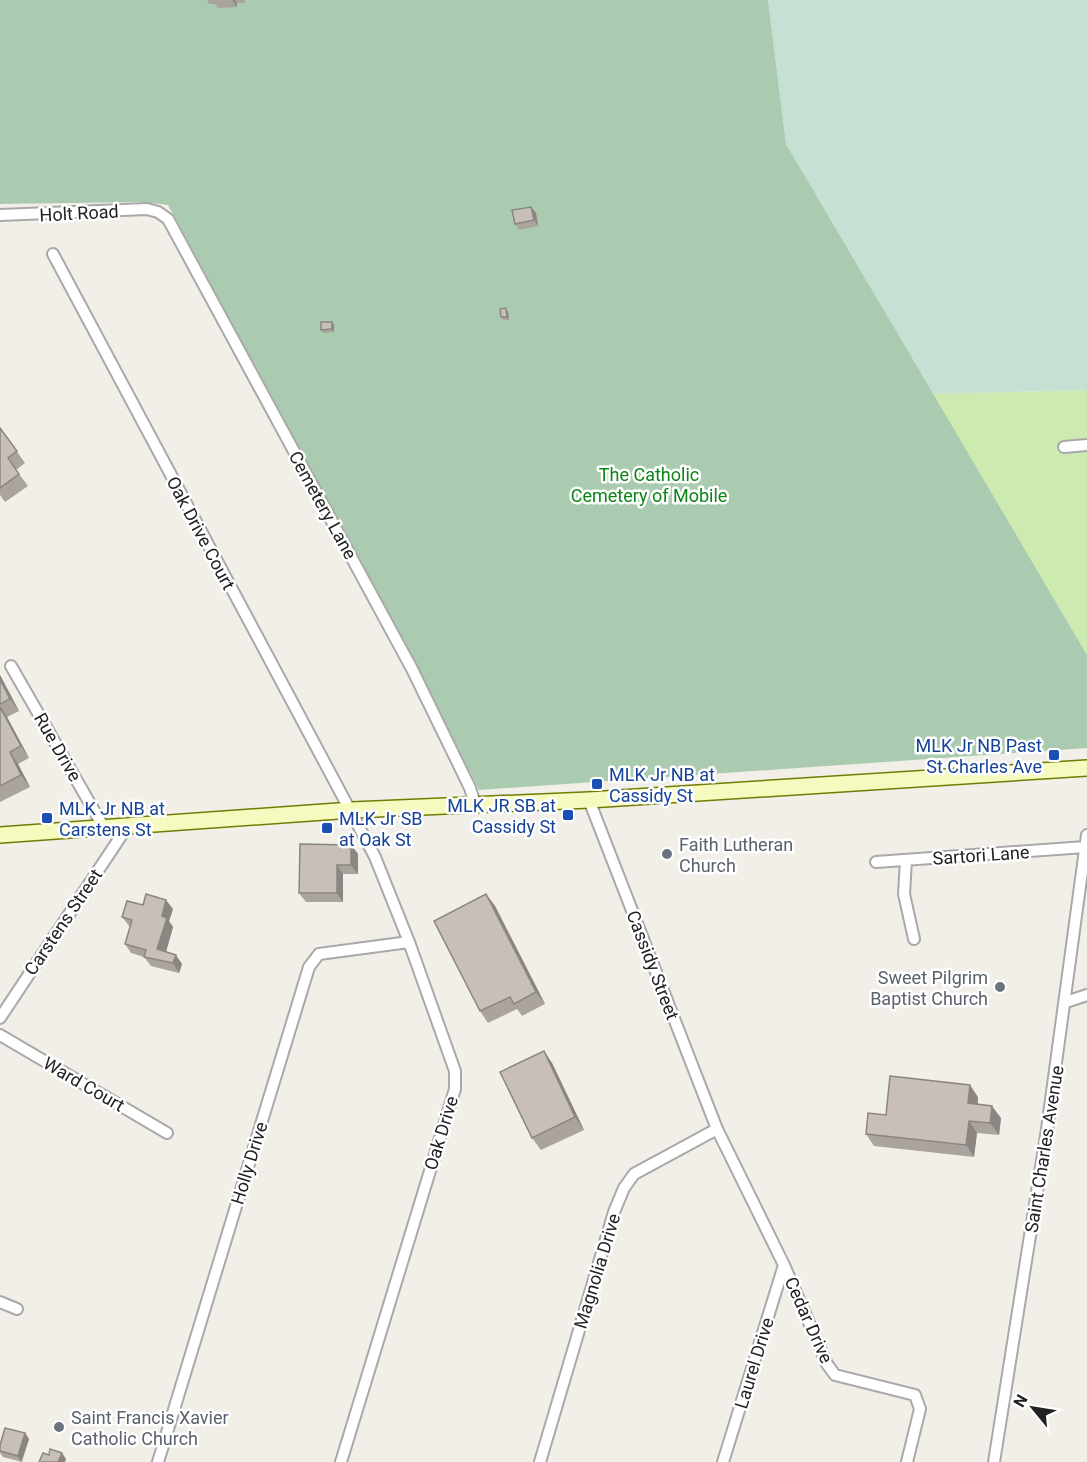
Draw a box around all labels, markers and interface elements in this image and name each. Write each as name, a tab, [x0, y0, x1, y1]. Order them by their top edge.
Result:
street label: Holt Road	[39, 200, 119, 226]
street label: Cemetery Lane	[285, 447, 361, 563]
park label: The Catholic Cemetery of Mobile	[571, 464, 727, 506]
street label: Oak Drive Court	[162, 473, 240, 593]
street label: Rue Drive	[30, 709, 86, 785]
place label: MLK Jr NB Past St Charles Ave	[916, 735, 1042, 777]
marker: MLK Jr NB Past St Charles Ave	[1047, 748, 1061, 762]
place label: MLK Jr NB at Cassidy St	[609, 764, 715, 806]
marker: MLK Jr NB at Cassidy St	[590, 777, 604, 791]
place label: MLK JR SB at Cassidy St	[447, 795, 556, 837]
place label: MLK Jr NB at Carstens St	[59, 798, 165, 840]
place label: MLK Jr SB at Oak St	[339, 808, 423, 850]
marker: MLK JR SB at Cassidy St	[561, 808, 575, 822]
marker: MLK Jr NB at Carstens St	[40, 811, 54, 825]
marker: MLK Jr SB at Oak St	[320, 821, 334, 835]
place label: Faith Lutheran Church	[679, 834, 793, 876]
street label: Sartori Lane	[932, 841, 1030, 869]
marker: Faith Lutheran Church	[660, 847, 674, 861]
street label: Carstens Street	[20, 865, 106, 979]
street label: Cassidy Street	[623, 908, 683, 1023]
place label: Sweet Pilgrim Baptist Church	[870, 967, 988, 1009]
marker: Sweet Pilgrim Baptist Church	[993, 980, 1007, 994]
street label: Ward Court	[40, 1052, 128, 1116]
street label: Saint Charles Avenue	[1020, 1064, 1068, 1234]
street label: Oak Drive	[420, 1093, 462, 1173]
street label: Holly Drive	[226, 1119, 272, 1207]
street label: Magnolia Drive	[570, 1211, 624, 1331]
street label: Cedar Drive	[781, 1274, 837, 1366]
street label: Laurel Drive	[730, 1315, 778, 1411]
north arrow	[1003, 1378, 1063, 1438]
text: N	[1009, 1391, 1031, 1410]
place label: Saint Francis Xavier Catholic Church	[71, 1407, 229, 1449]
marker: Saint Francis Xavier Catholic Church	[52, 1420, 66, 1434]

